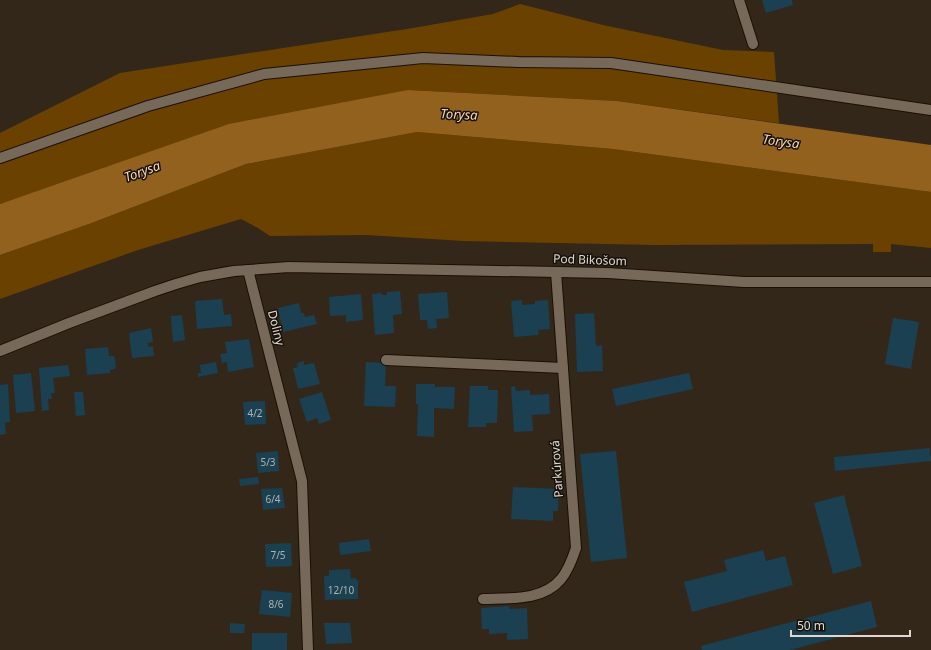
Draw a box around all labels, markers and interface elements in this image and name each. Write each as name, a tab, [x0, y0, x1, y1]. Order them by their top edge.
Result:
water label: Torysa	[440, 104, 478, 124]
water label: Torysa	[761, 130, 801, 153]
water label: Torysa	[121, 156, 163, 186]
street label: Pod Bikošom	[553, 250, 627, 269]
street label: Doliny	[264, 308, 289, 348]
house number: 4/2	[247, 406, 263, 420]
street label: Parkúrová	[546, 440, 567, 498]
house number: 5/3	[260, 455, 276, 469]
house number: 6/4	[265, 492, 281, 506]
house number: 7/5	[270, 548, 286, 562]
house number: 12/10	[328, 583, 355, 597]
house number: 8/6	[268, 597, 284, 611]
scale bar	[791, 612, 910, 638]
text: 50 m	[797, 617, 825, 634]

